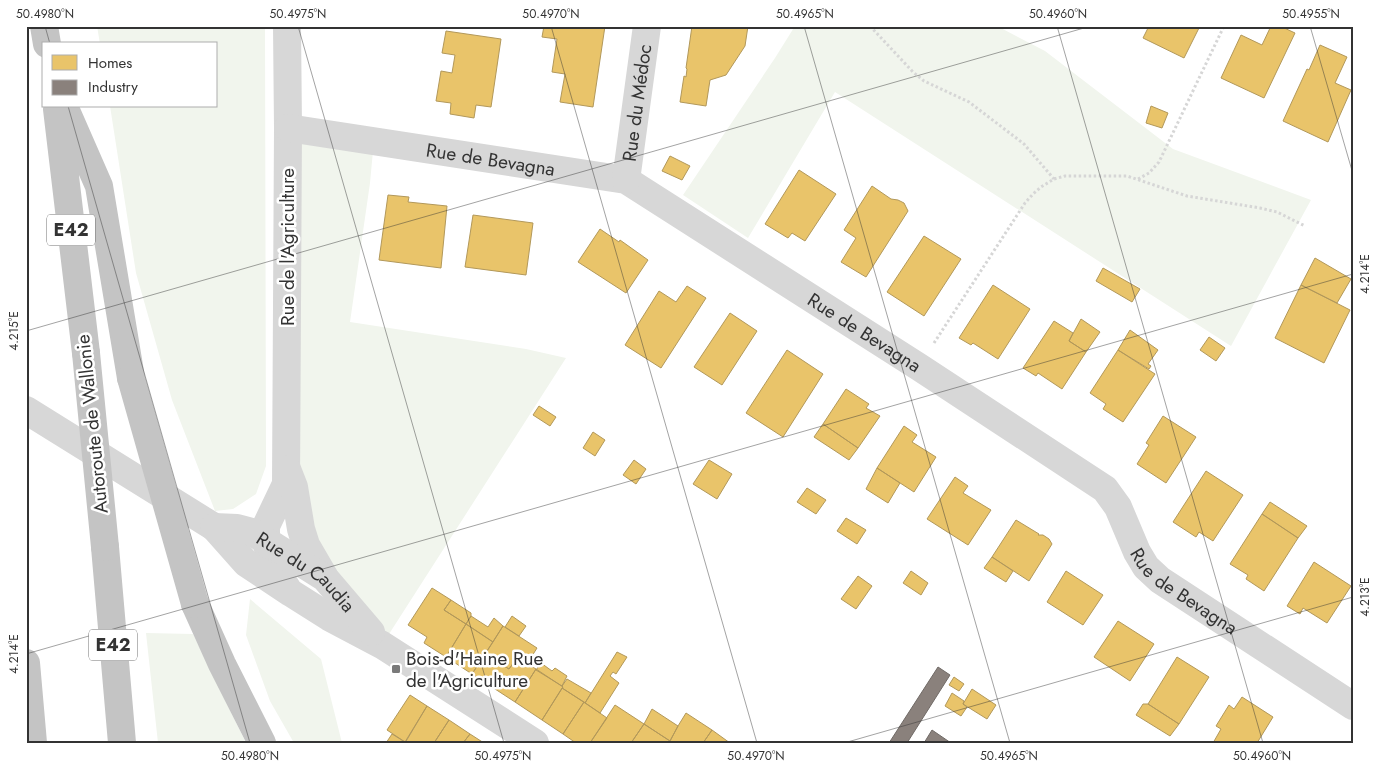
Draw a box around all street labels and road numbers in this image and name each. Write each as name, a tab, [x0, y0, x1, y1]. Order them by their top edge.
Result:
street label: Rue du Médoc	[615, 42, 658, 163]
street label: Rue de Bevagna	[424, 136, 557, 182]
street label: Rue de l'Agriculture	[274, 168, 301, 326]
road number: E42	[47, 214, 95, 246]
street label: Rue de Bevagna	[802, 286, 927, 379]
street label: Autoroute de Wallonie	[69, 333, 115, 515]
street label: Rue du Caudia	[251, 525, 362, 618]
street label: Rue de Bevagna	[1124, 542, 1243, 641]
road number: E42	[89, 630, 137, 660]

